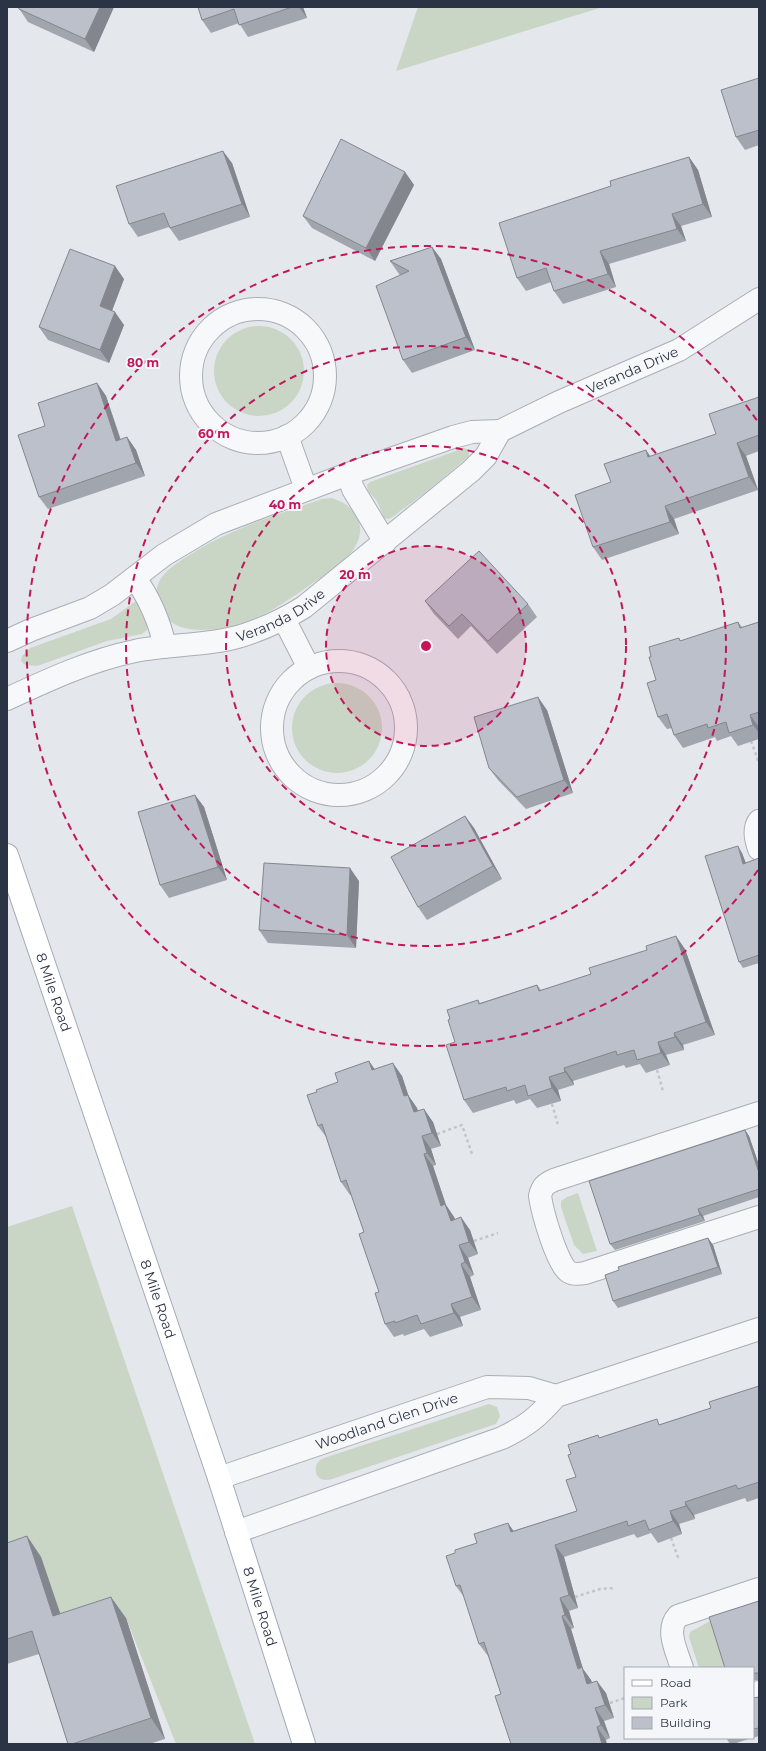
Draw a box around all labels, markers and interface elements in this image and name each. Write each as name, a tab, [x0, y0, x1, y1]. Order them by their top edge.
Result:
street label: Veranda Drive	[584, 342, 681, 398]
text: 80 m	[127, 355, 159, 370]
text: 60 m	[198, 426, 230, 441]
text: 40 m	[269, 497, 301, 512]
text: 20 m	[339, 567, 371, 582]
street label: Veranda Drive	[234, 585, 329, 646]
centre of rings	[419, 639, 433, 653]
street label: 8 Mile Road	[32, 950, 75, 1034]
street label: 8 Mile Road	[136, 1257, 180, 1341]
street label: Woodland Glen Drive	[313, 1389, 460, 1454]
street label: 8 Mile Road	[239, 1565, 281, 1648]
legend	[624, 1667, 754, 1739]
text: Road	[660, 1675, 691, 1690]
text: Park	[660, 1695, 688, 1710]
text: Building	[660, 1715, 711, 1730]

